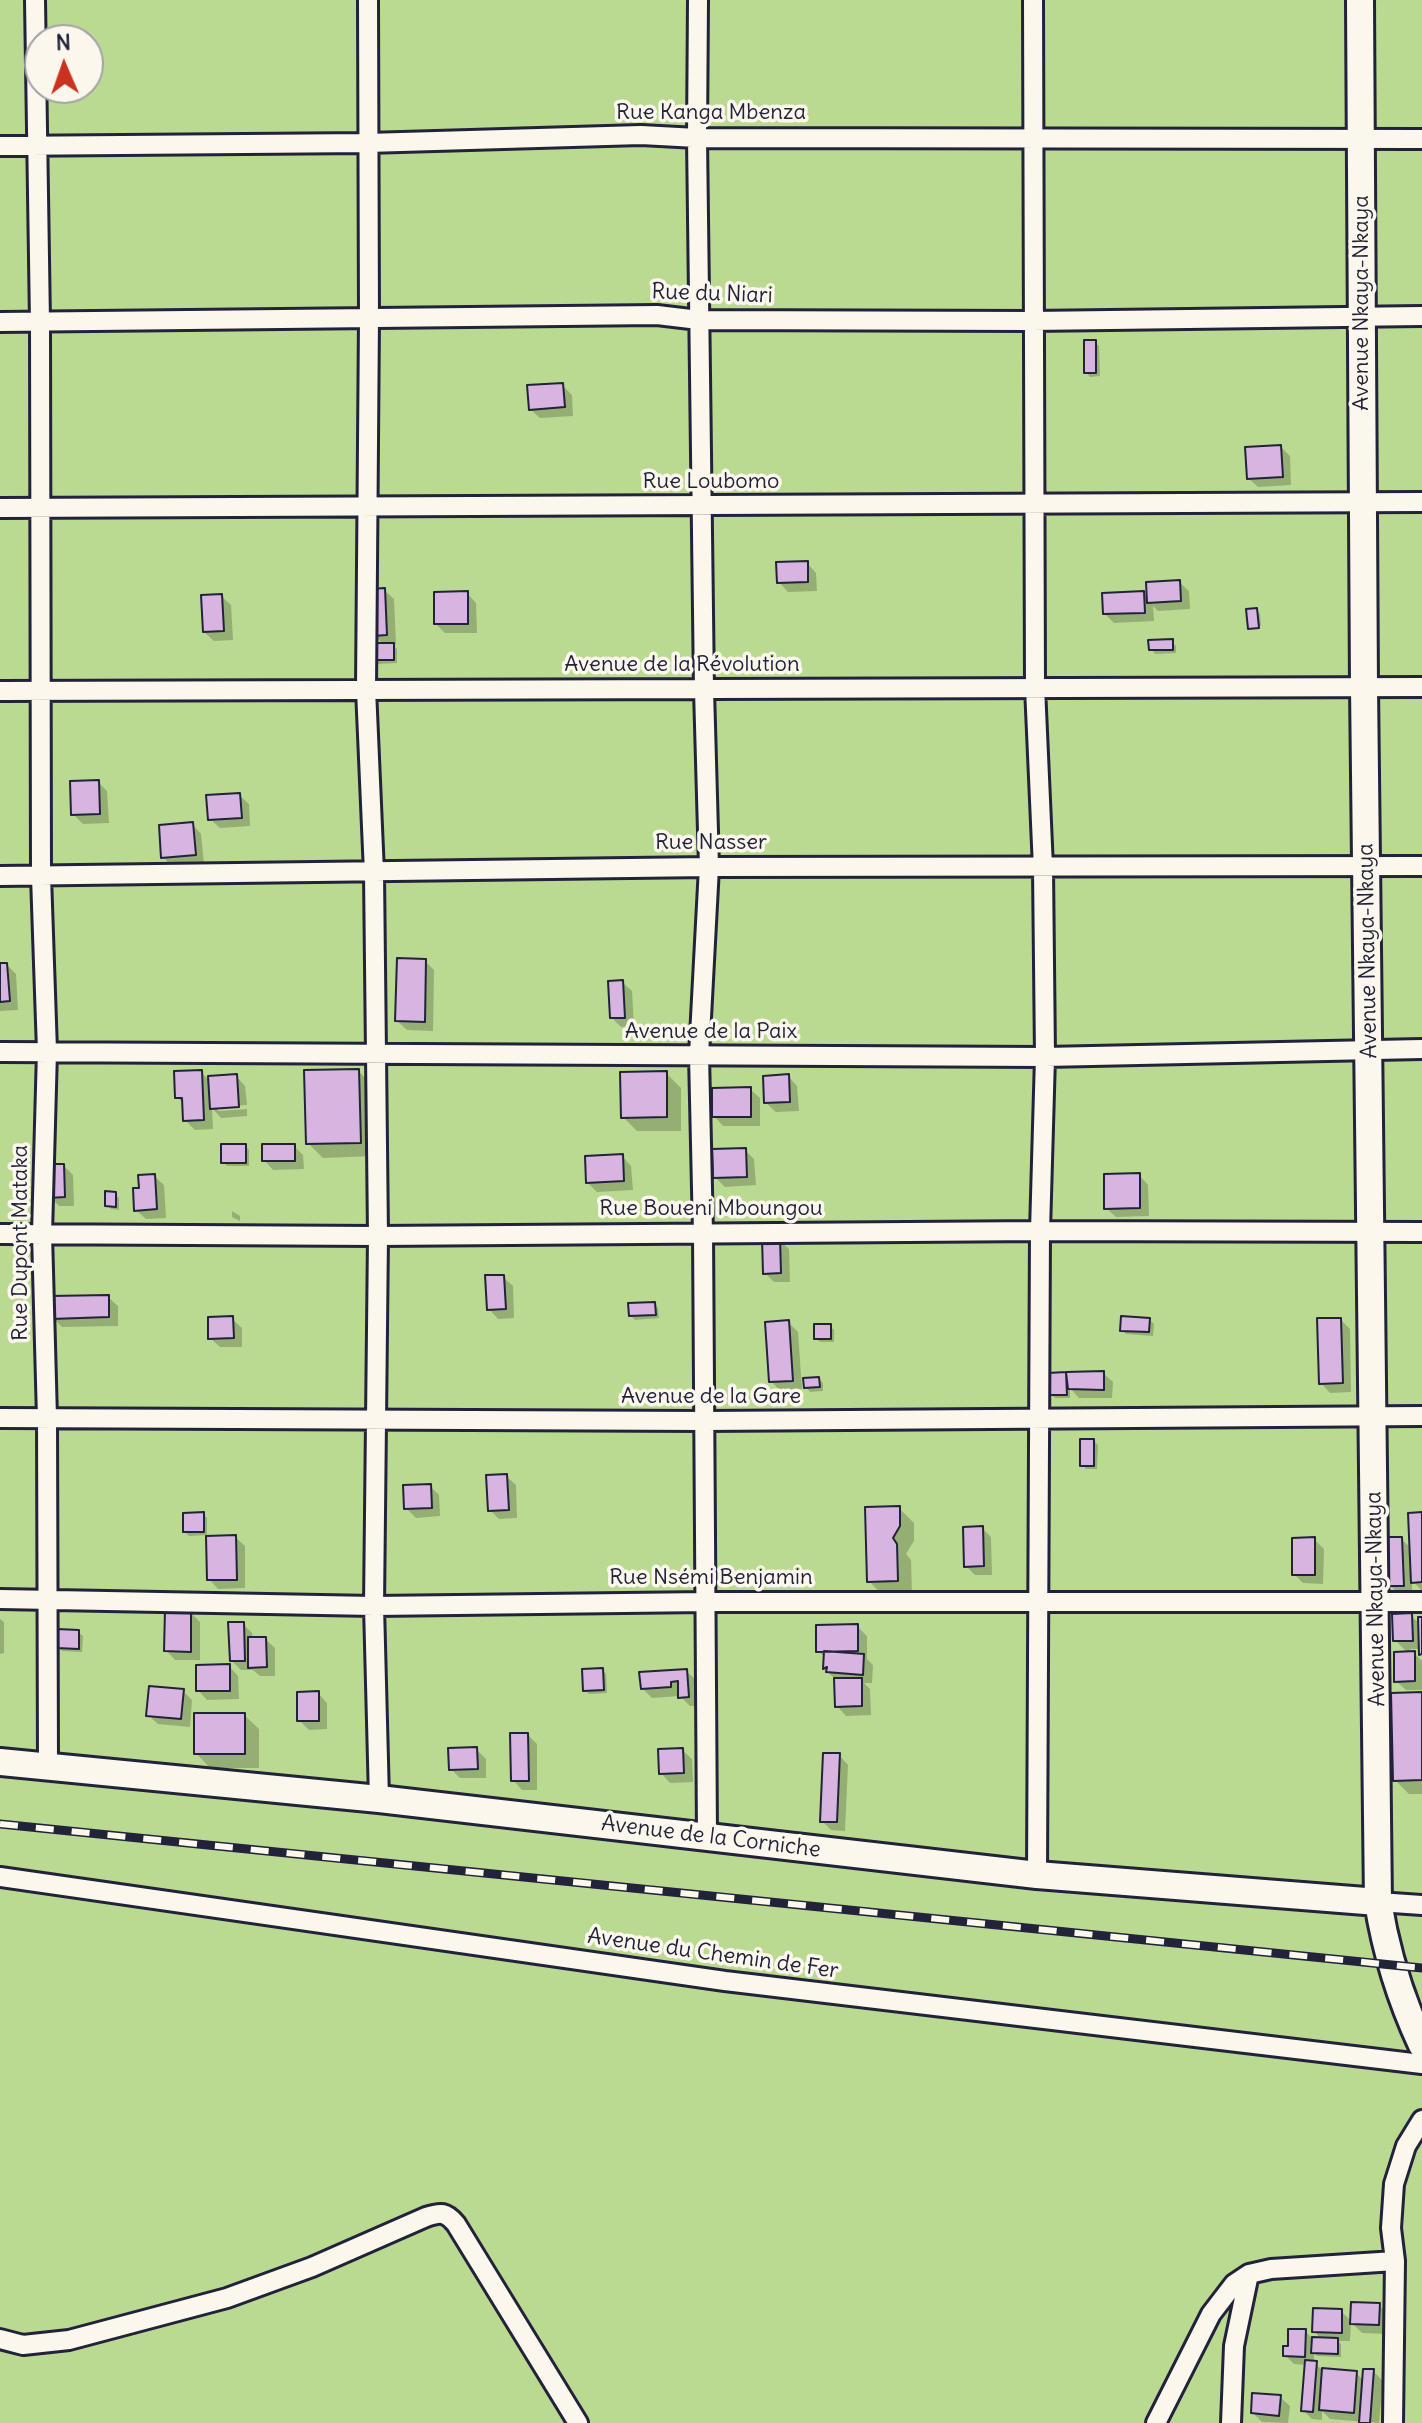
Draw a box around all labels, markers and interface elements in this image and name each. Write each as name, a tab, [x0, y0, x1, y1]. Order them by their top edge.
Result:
north arrow	[24, 24, 104, 104]
text: N	[55, 28, 71, 56]
street label: Rue Kanga Mbenza	[616, 100, 806, 126]
street label: Avenue Nkaya-Nkaya	[1349, 195, 1375, 411]
street label: Rue du Niari	[651, 279, 773, 309]
street label: Rue Loubomo	[643, 469, 779, 495]
street label: Avenue de la Révolution	[564, 652, 800, 678]
street label: Rue Nasser	[655, 830, 767, 856]
street label: Avenue Nkaya-Nkaya	[1353, 843, 1383, 1059]
street label: Avenue de la Paix	[625, 1019, 797, 1045]
street label: Rue Dupont Mataka	[8, 1145, 34, 1341]
street label: Rue Boueni Mboungou	[599, 1196, 823, 1222]
street label: Avenue de la Gare	[621, 1384, 801, 1410]
street label: Avenue Nkaya-Nkaya	[1361, 1491, 1391, 1707]
street label: Rue Nsémi Benjamin	[609, 1565, 813, 1591]
street label: Avenue de la Corniche	[600, 1810, 822, 1864]
street label: Avenue du Chemin de Fer	[586, 1923, 840, 1985]

